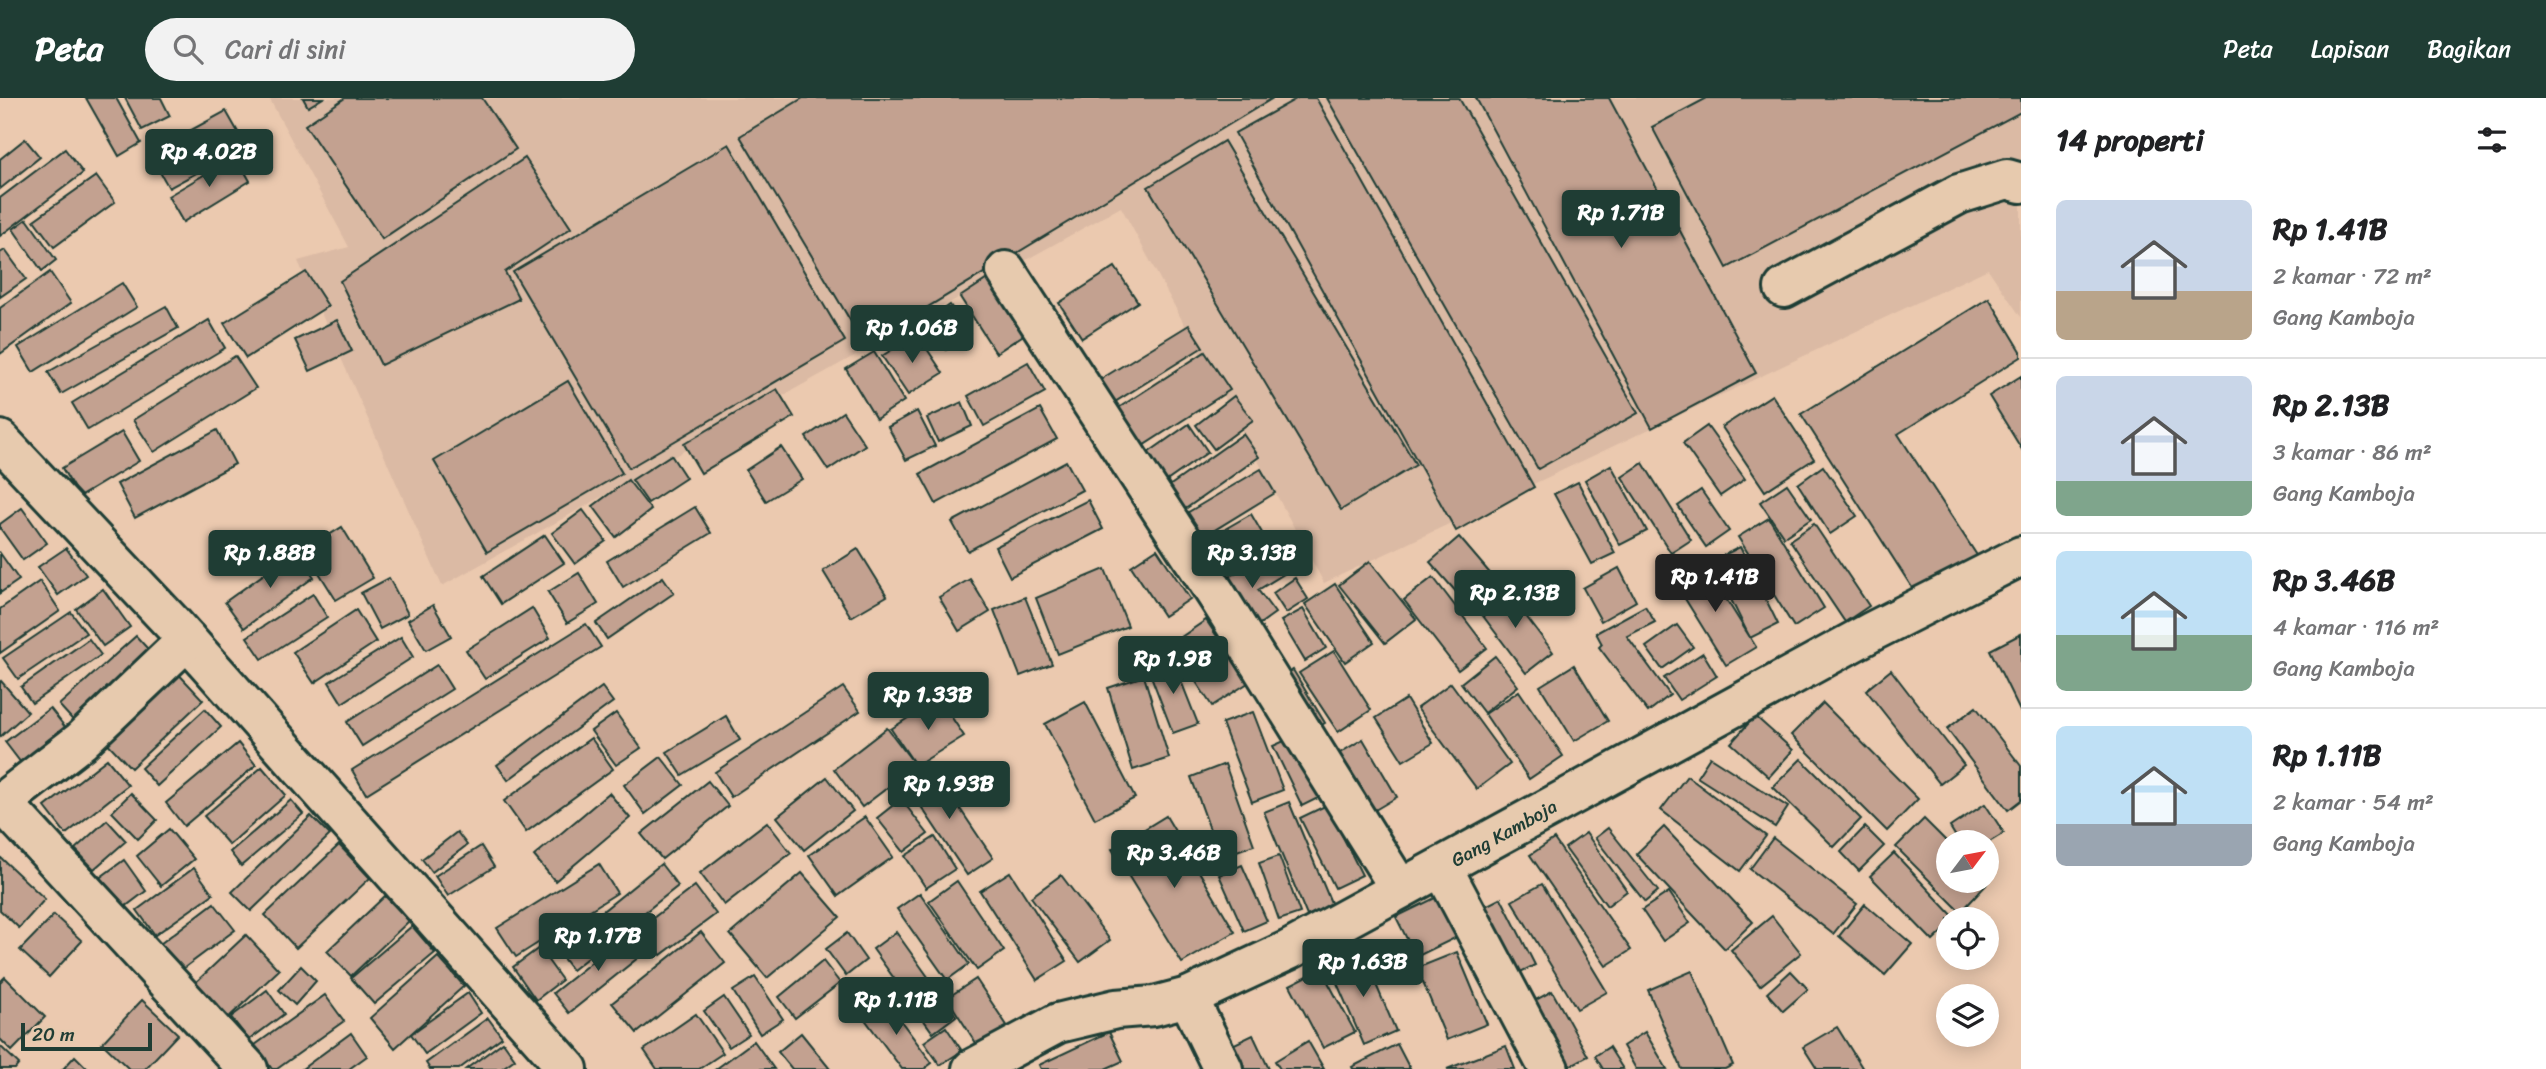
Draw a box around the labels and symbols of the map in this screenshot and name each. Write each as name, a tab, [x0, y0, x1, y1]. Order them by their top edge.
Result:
pin: Rp 4.02B	[137, 130, 281, 189]
pin: Rp 1.71B	[1549, 190, 1693, 250]
pin: Rp 1.06B	[840, 306, 984, 365]
pin: Rp 1.88B	[198, 531, 342, 590]
pin: Rp 3.13B	[1180, 531, 1324, 590]
pin: Rp 1.41B	[1643, 554, 1787, 614]
pin: Rp 2.13B	[1443, 570, 1587, 630]
pin: Rp 1.9B	[1108, 636, 1238, 696]
pin: Rp 1.33B	[856, 672, 1000, 732]
pin: Rp 1.93B	[877, 762, 1021, 821]
street label: Gang Kamboja	[1445, 790, 1564, 876]
pin: Rp 3.46B	[1102, 830, 1246, 890]
north arrow	[1936, 830, 1998, 892]
pin: Rp 1.17B	[526, 914, 670, 973]
pin: Rp 1.63B	[1291, 940, 1435, 999]
pin: Rp 1.11B	[824, 978, 968, 1037]
scale bar	[21, 1020, 152, 1052]

